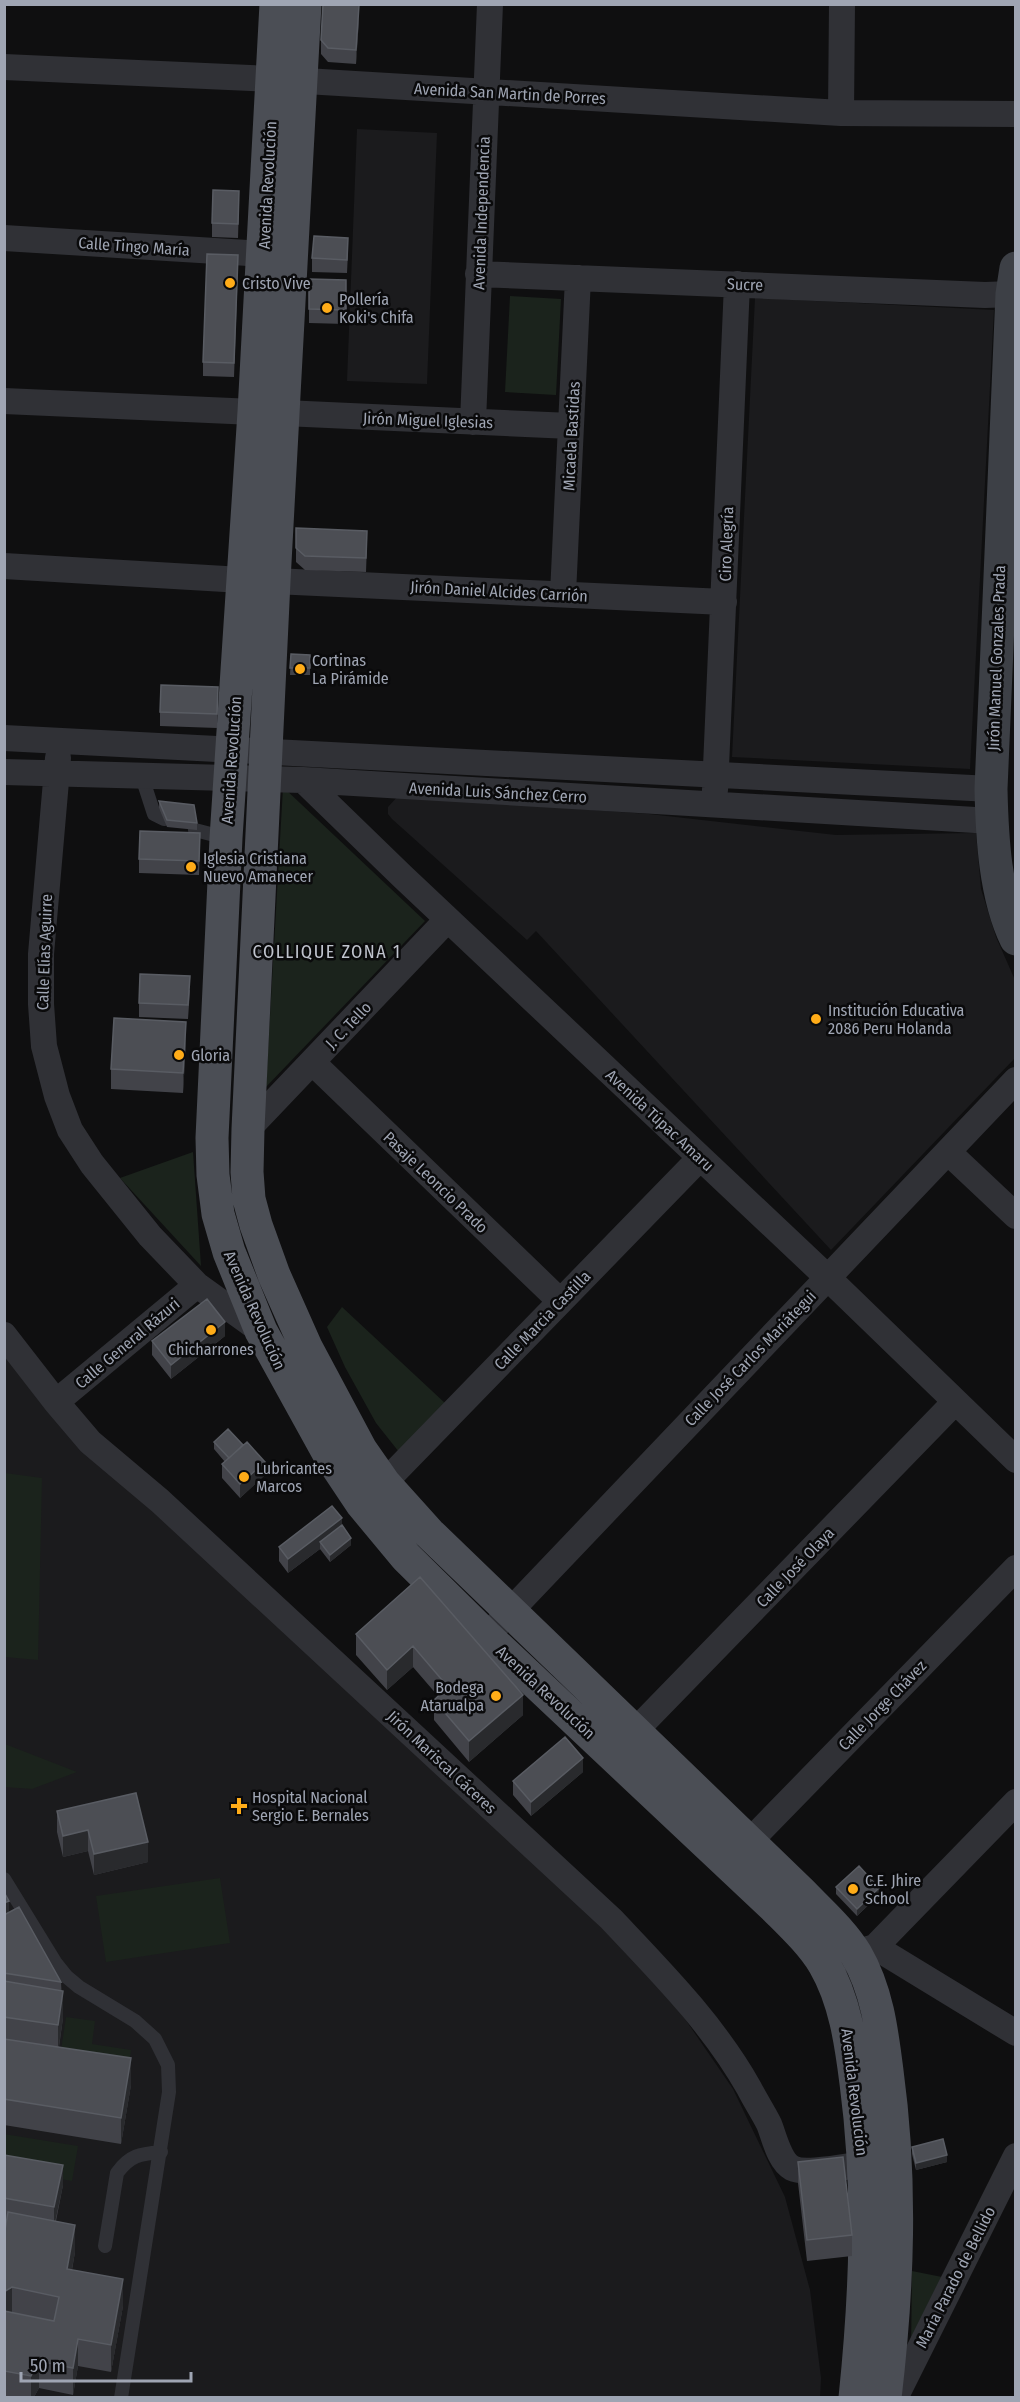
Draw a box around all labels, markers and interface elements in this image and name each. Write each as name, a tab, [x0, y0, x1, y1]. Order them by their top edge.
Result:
street label: Avenida San Martin de Porres	[413, 79, 607, 108]
street label: Avenida Revolución	[255, 121, 280, 250]
street label: Avenida Independencia	[469, 136, 494, 290]
street label: Calle Tingo María	[78, 233, 190, 260]
place label: Cristo Vive	[242, 274, 311, 293]
street label: Sucre	[727, 274, 763, 295]
marker: Cristo Vive	[223, 276, 237, 290]
place label: Pollería Koki's Chifa	[339, 290, 414, 327]
marker: Pollería Koki's Chifa	[320, 301, 334, 315]
street label: Micaela Bastidas	[559, 381, 584, 491]
street label: Jirón Miguel Iglesias	[363, 409, 494, 432]
street label: Ciro Alegría	[716, 506, 737, 582]
street label: Jirón Manuel Gonzales Prada	[984, 565, 1009, 751]
street label: Jirón Daniel Alcides Carrión	[410, 577, 588, 606]
place label: Cortinas La Pirámide	[312, 651, 389, 688]
marker: Cortinas La Pirámide	[293, 662, 307, 676]
street label: Avenida Revolución	[218, 695, 245, 825]
street label: Avenida Luis Sánchez Cerro	[409, 778, 587, 807]
place label: Iglesia Cristiana Nuevo Amanecer	[203, 849, 313, 886]
marker: Iglesia Cristiana Nuevo Amanecer	[184, 860, 198, 874]
street label: Calle Elías Aguirre	[33, 893, 56, 1011]
district label: COLLIQUE ZONA 1	[253, 941, 401, 963]
street label: J. C. Tello	[321, 998, 375, 1053]
place label: Institución Educativa 2086 Peru Holanda	[828, 1001, 965, 1038]
marker: Institución Educativa 2086 Peru Holanda	[809, 1012, 823, 1026]
place label: Gloria	[191, 1046, 230, 1065]
marker: Gloria	[172, 1048, 186, 1062]
street label: Avenida Túpac Amaru	[602, 1066, 718, 1175]
street label: Pasaje Leoncio Prado	[379, 1128, 492, 1237]
street label: Avenida Revolución	[220, 1248, 289, 1373]
street label: Calle Marcia Castilla	[490, 1267, 595, 1374]
street label: Calle José Carlos Mariátegui	[681, 1287, 820, 1430]
street label: Calle General Rázuri	[71, 1294, 183, 1393]
marker: Chicharrones	[204, 1323, 218, 1337]
place label: Chicharrones	[168, 1340, 254, 1359]
place label: Lubricantes Marcos	[256, 1459, 332, 1496]
marker: Lubricantes Marcos	[237, 1470, 251, 1484]
street label: Calle José Olaya	[753, 1523, 838, 1611]
street label: Avenida Revolución	[492, 1642, 599, 1743]
street label: Calle Jorge Chávez	[835, 1656, 930, 1754]
place label: Bodega Atarualpa	[421, 1678, 484, 1715]
marker: Bodega Atarualpa	[489, 1689, 503, 1703]
street label: Jirón Mariscal Cáceres	[383, 1707, 500, 1818]
place label: Hospital Nacional Sergio E. Bernales	[252, 1788, 369, 1825]
marker: Hospital Nacional Sergio E. Bernales	[230, 1797, 248, 1815]
place label: C.E. Jhire School	[865, 1871, 921, 1908]
marker: C.E. Jhire School	[846, 1882, 860, 1896]
street label: Avenida Revolución	[837, 2027, 872, 2157]
street label: María Parado de Bellido	[912, 2203, 999, 2351]
scale bar	[21, 2345, 190, 2383]
text: 50 m	[30, 2355, 66, 2377]

